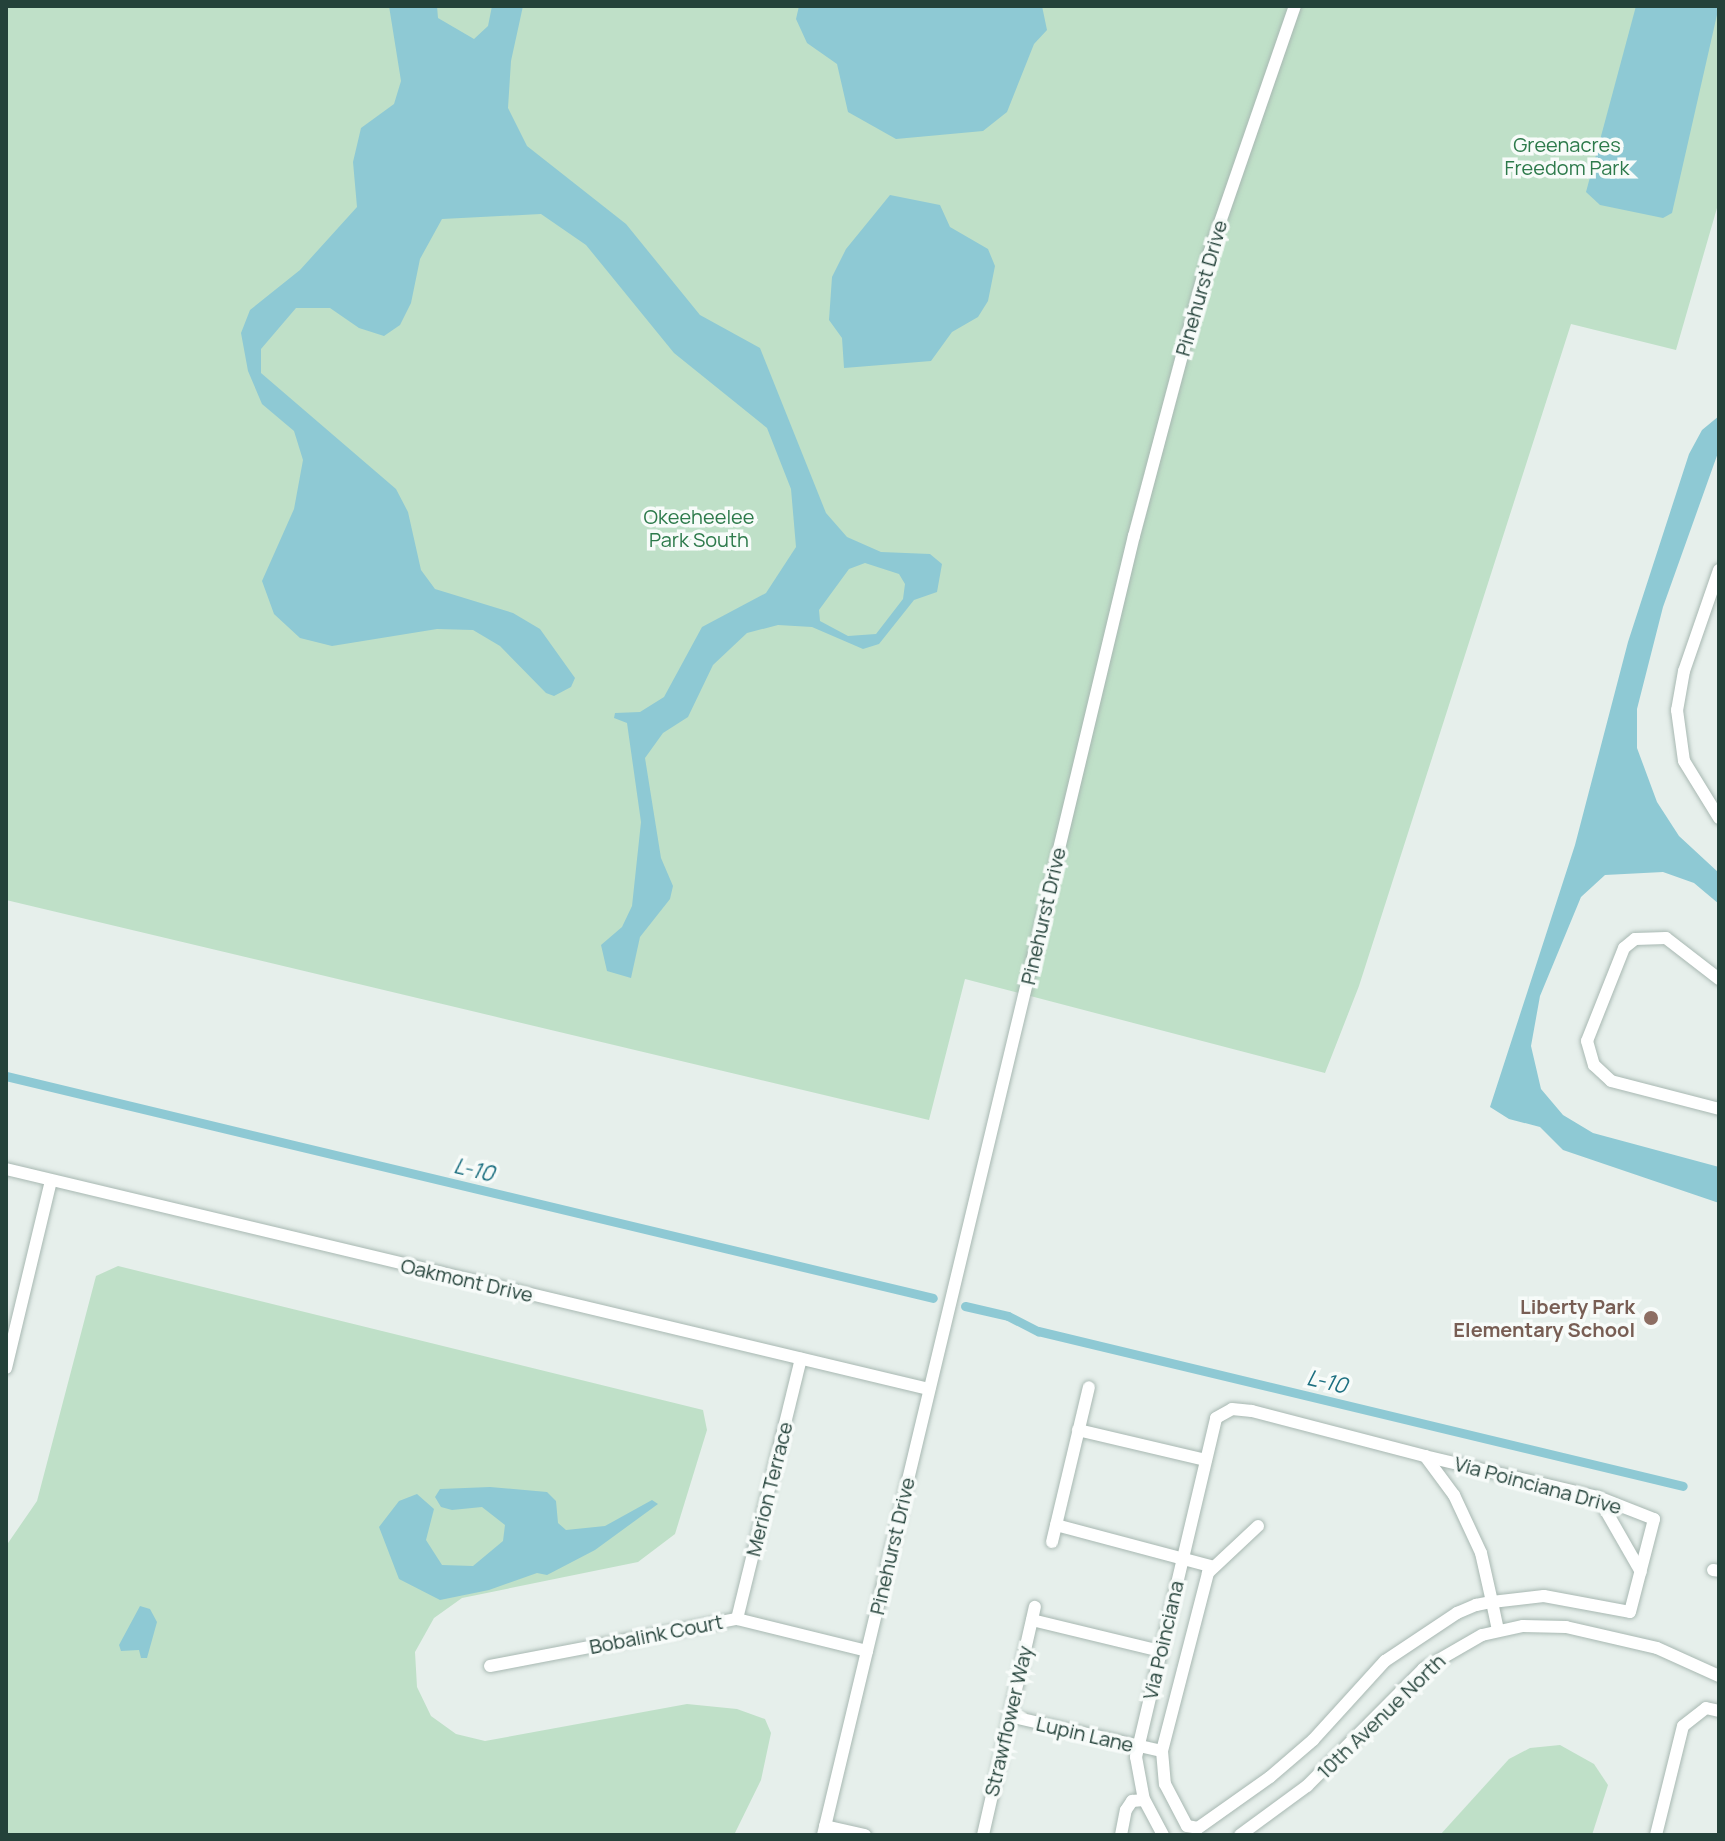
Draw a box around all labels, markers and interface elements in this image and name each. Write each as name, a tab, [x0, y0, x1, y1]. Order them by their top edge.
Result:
park label: Greenacres Freedom Park	[1505, 132, 1629, 179]
street label: Pinehurst Drive	[1170, 217, 1232, 359]
park label: Okeeheelee Park South	[644, 505, 754, 552]
street label: Pinehurst Drive	[1016, 845, 1070, 987]
water label: L-10	[451, 1153, 497, 1187]
street label: Oakmont Drive	[399, 1253, 535, 1307]
place label: Liberty Park Elementary School	[1453, 1294, 1635, 1341]
marker: Liberty Park Elementary School	[1642, 1309, 1660, 1327]
water label: L-10	[1304, 1365, 1350, 1399]
street label: Merion Terrace	[741, 1419, 797, 1559]
street label: Via Poinciana Drive	[1452, 1451, 1624, 1519]
street label: Pinehurst Drive	[865, 1475, 919, 1617]
street label: Via Poinciana	[1138, 1578, 1188, 1702]
street label: Bobalink Court	[587, 1609, 725, 1659]
street label: Strawflower Way	[979, 1643, 1037, 1799]
street label: 10th Avenue North	[1312, 1649, 1450, 1783]
street label: Lupin Lane	[1034, 1711, 1136, 1757]

